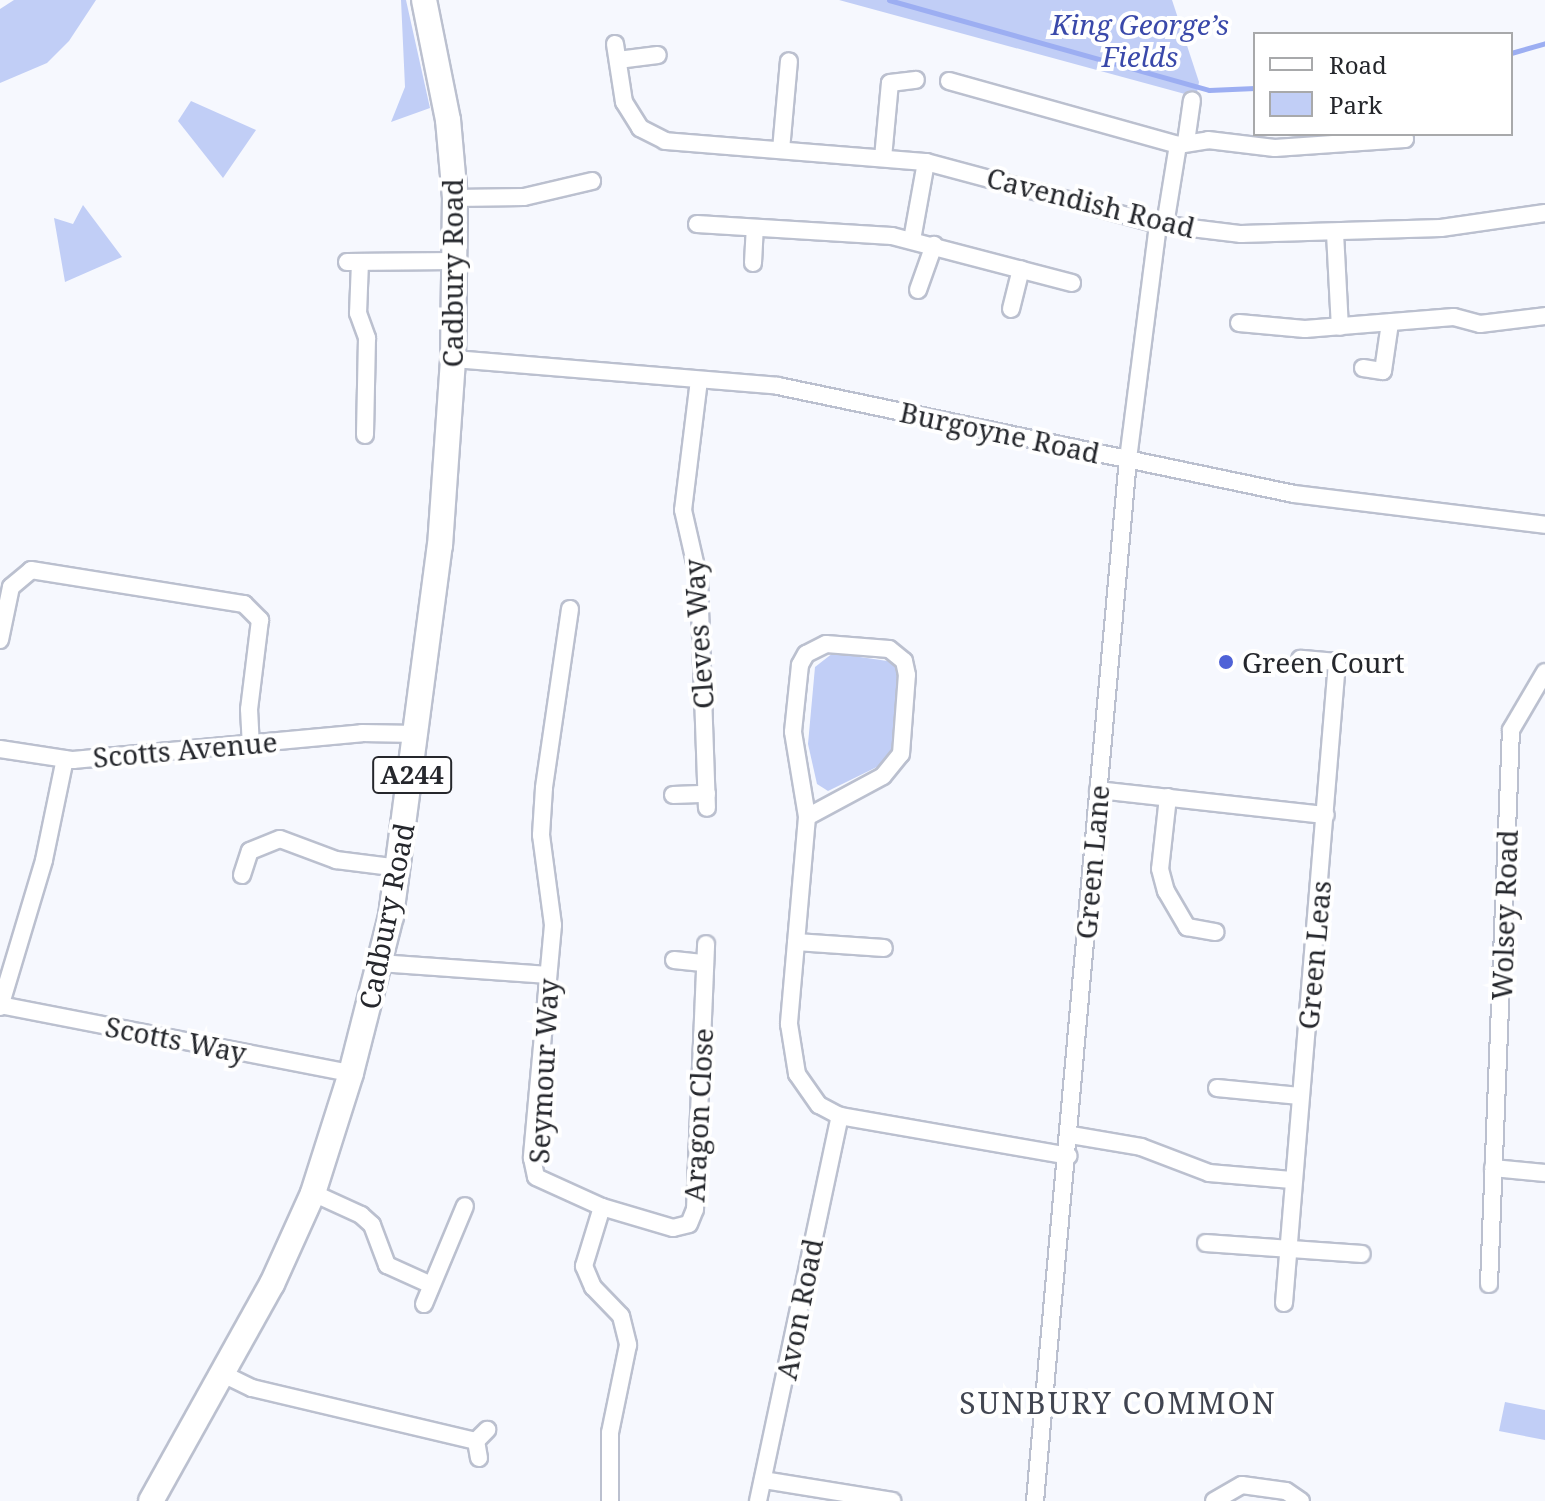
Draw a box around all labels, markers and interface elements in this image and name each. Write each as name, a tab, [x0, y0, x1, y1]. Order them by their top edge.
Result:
park label: King George’s Fields	[1051, 7, 1229, 73]
legend	[1253, 32, 1513, 136]
text: Road	[1329, 48, 1387, 81]
text: Park	[1329, 88, 1382, 121]
street label: Cavendish Road	[983, 160, 1199, 244]
street label: Cadbury Road	[435, 179, 469, 367]
street label: Burgoyne Road	[897, 394, 1103, 470]
street label: Cleves Way	[676, 558, 720, 710]
place label: Green Court	[1242, 645, 1405, 679]
marker: Green Court	[1217, 653, 1235, 671]
street label: Scotts Avenue	[91, 724, 279, 774]
road number: A244	[372, 753, 452, 797]
street label: Green Lane	[1069, 783, 1115, 941]
street label: Cadbury Road	[351, 820, 421, 1012]
street label: Wolsey Road	[1484, 829, 1524, 1001]
street label: Green Leas	[1291, 879, 1337, 1031]
street label: Seymour Way	[521, 978, 565, 1164]
street label: Scotts Way	[103, 1009, 249, 1069]
street label: Aragon Close	[677, 1027, 719, 1203]
street label: Avon Road	[769, 1235, 829, 1383]
district label: SUNBURY COMMON	[959, 1385, 1277, 1421]

